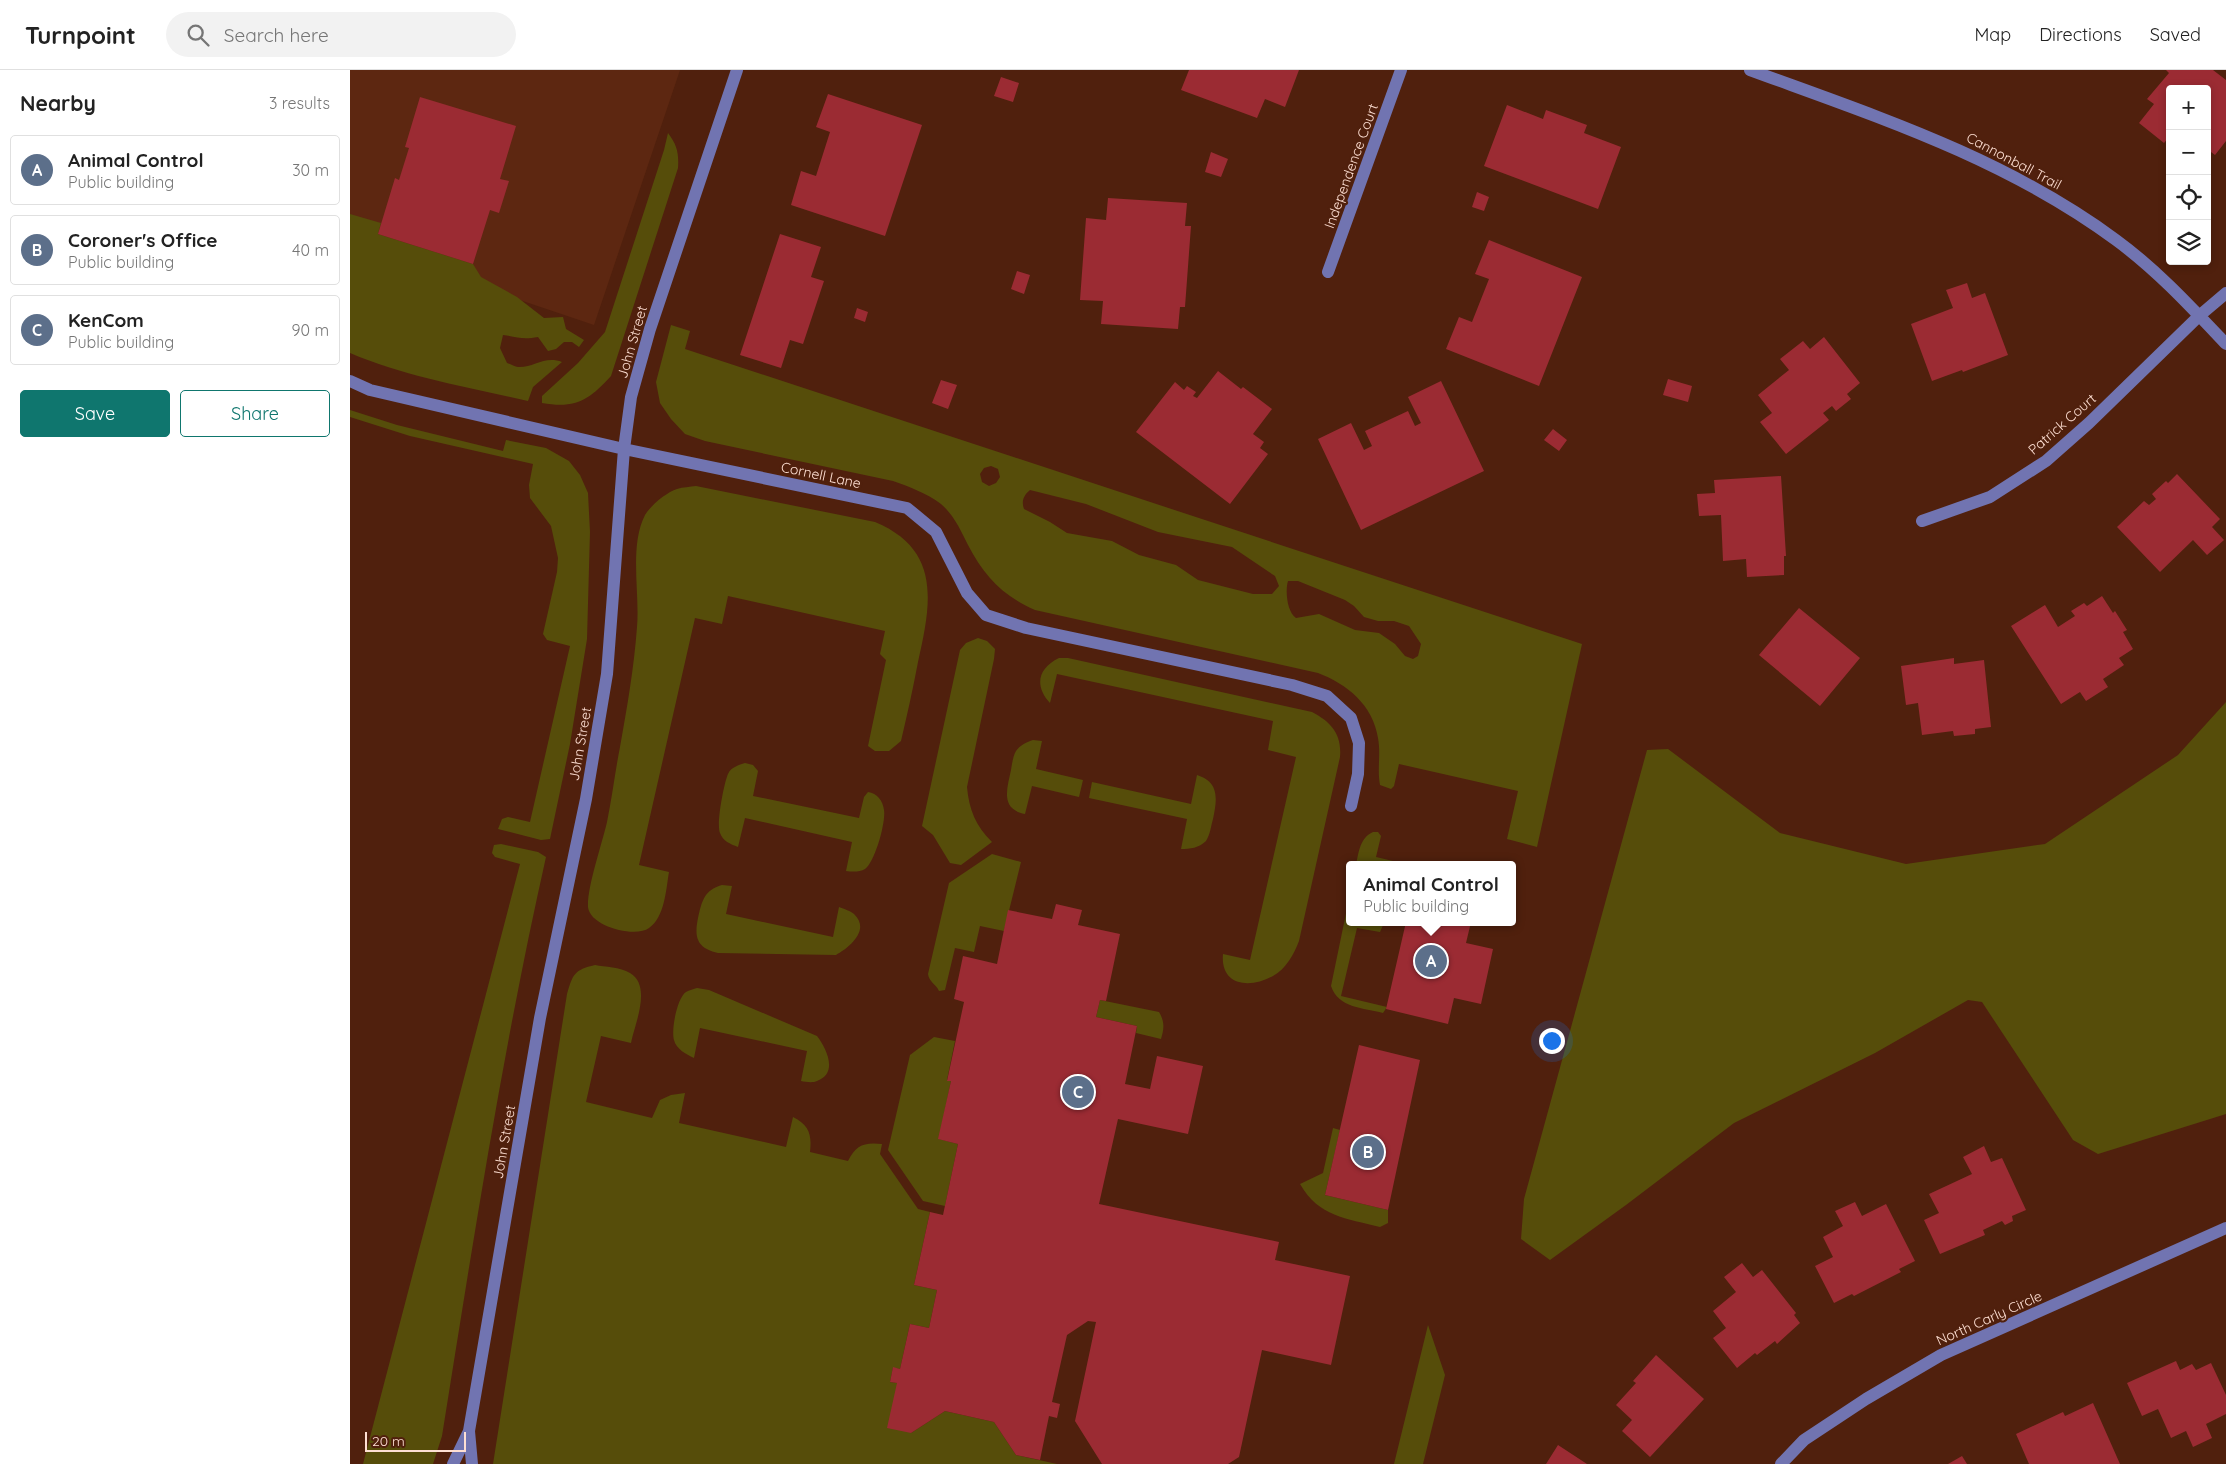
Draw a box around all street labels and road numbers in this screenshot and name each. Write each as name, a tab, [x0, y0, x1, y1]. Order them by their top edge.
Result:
street label: Independence Court	[1320, 101, 1382, 231]
street label: Cannonball Trail	[1963, 128, 2065, 194]
street label: John Street	[613, 303, 651, 380]
street label: Patrick Court	[2024, 389, 2100, 458]
street label: Cornell Lane	[779, 458, 863, 492]
street label: John Street	[565, 705, 595, 782]
street label: John Street	[489, 1103, 519, 1180]
street label: North Carly Circle	[1933, 1287, 2045, 1349]

